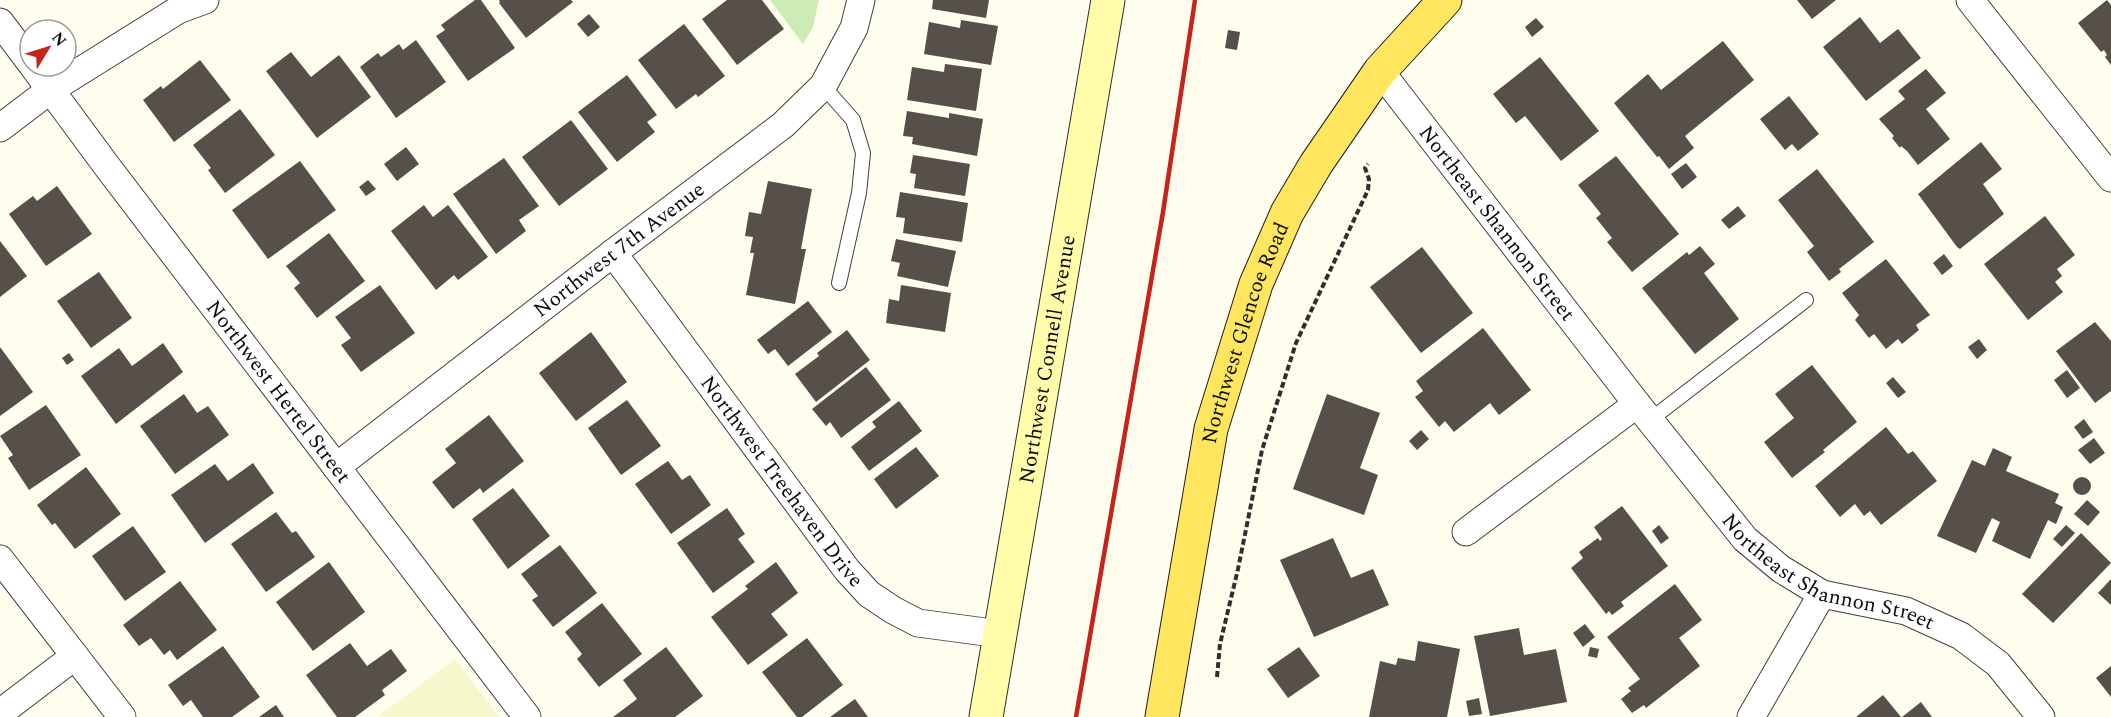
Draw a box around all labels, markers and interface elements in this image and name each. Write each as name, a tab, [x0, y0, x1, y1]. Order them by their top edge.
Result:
north arrow	[18, 18, 78, 78]
text: N	[46, 27, 73, 52]
street label: Northeast Shannon Street	[1410, 119, 1583, 328]
street label: Northwest 7th Avenue	[527, 174, 712, 326]
street label: Northwest Glencoe Road	[1194, 217, 1298, 446]
street label: Northwest Connell Avenue	[1011, 233, 1085, 486]
street label: Northwest Hertel Street	[198, 294, 358, 491]
street label: Northwest Treehaven Drive	[692, 369, 871, 595]
street label: Northeast Shannon Street	[1713, 506, 1940, 639]

